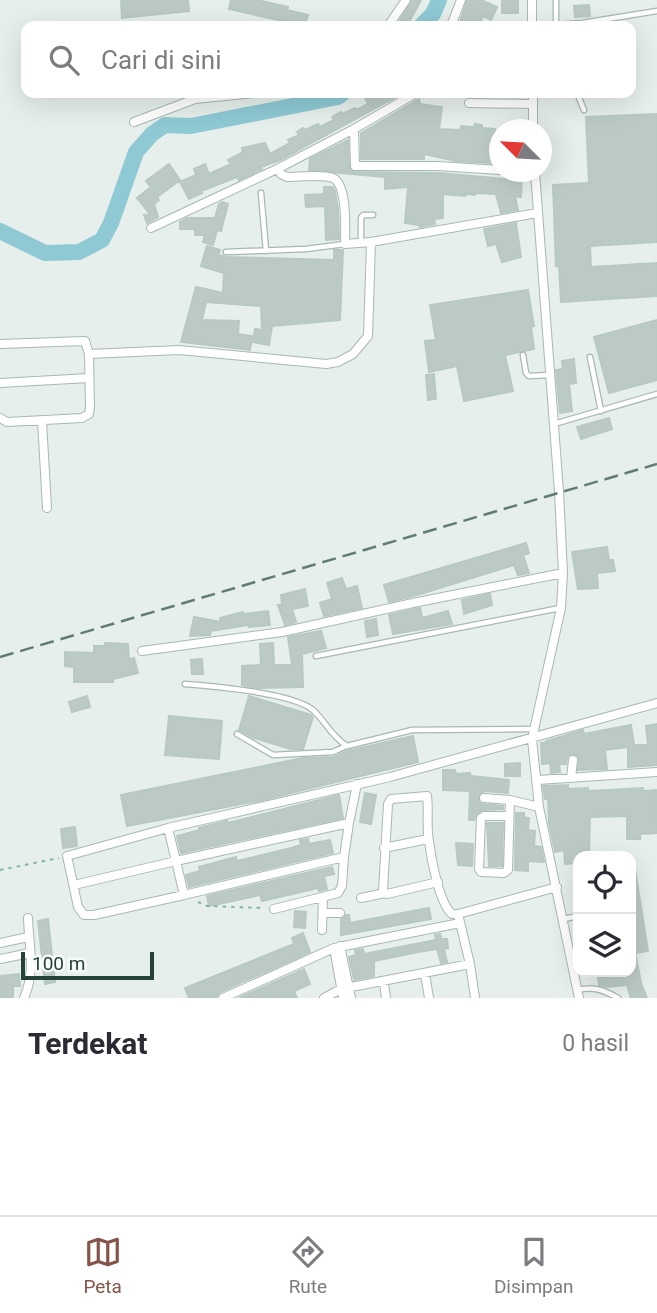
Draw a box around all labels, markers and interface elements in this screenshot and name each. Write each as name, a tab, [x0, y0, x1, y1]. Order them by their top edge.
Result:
search box	[21, 21, 636, 98]
icon: search	[45, 41, 83, 79]
text: Cari di sini	[101, 45, 222, 75]
north arrow	[489, 119, 552, 182]
map controls	[573, 851, 636, 977]
button: locate	[573, 851, 636, 914]
button: layers	[573, 914, 636, 977]
scale bar	[21, 949, 154, 981]
text: 100 m	[32, 952, 85, 975]
text: Terdekat	[28, 1026, 147, 1061]
text: 0 hasil	[562, 1030, 629, 1057]
tab: Peta	[83, 1233, 122, 1298]
tab: Rute	[289, 1233, 327, 1298]
tab: Disimpan	[494, 1233, 574, 1298]

